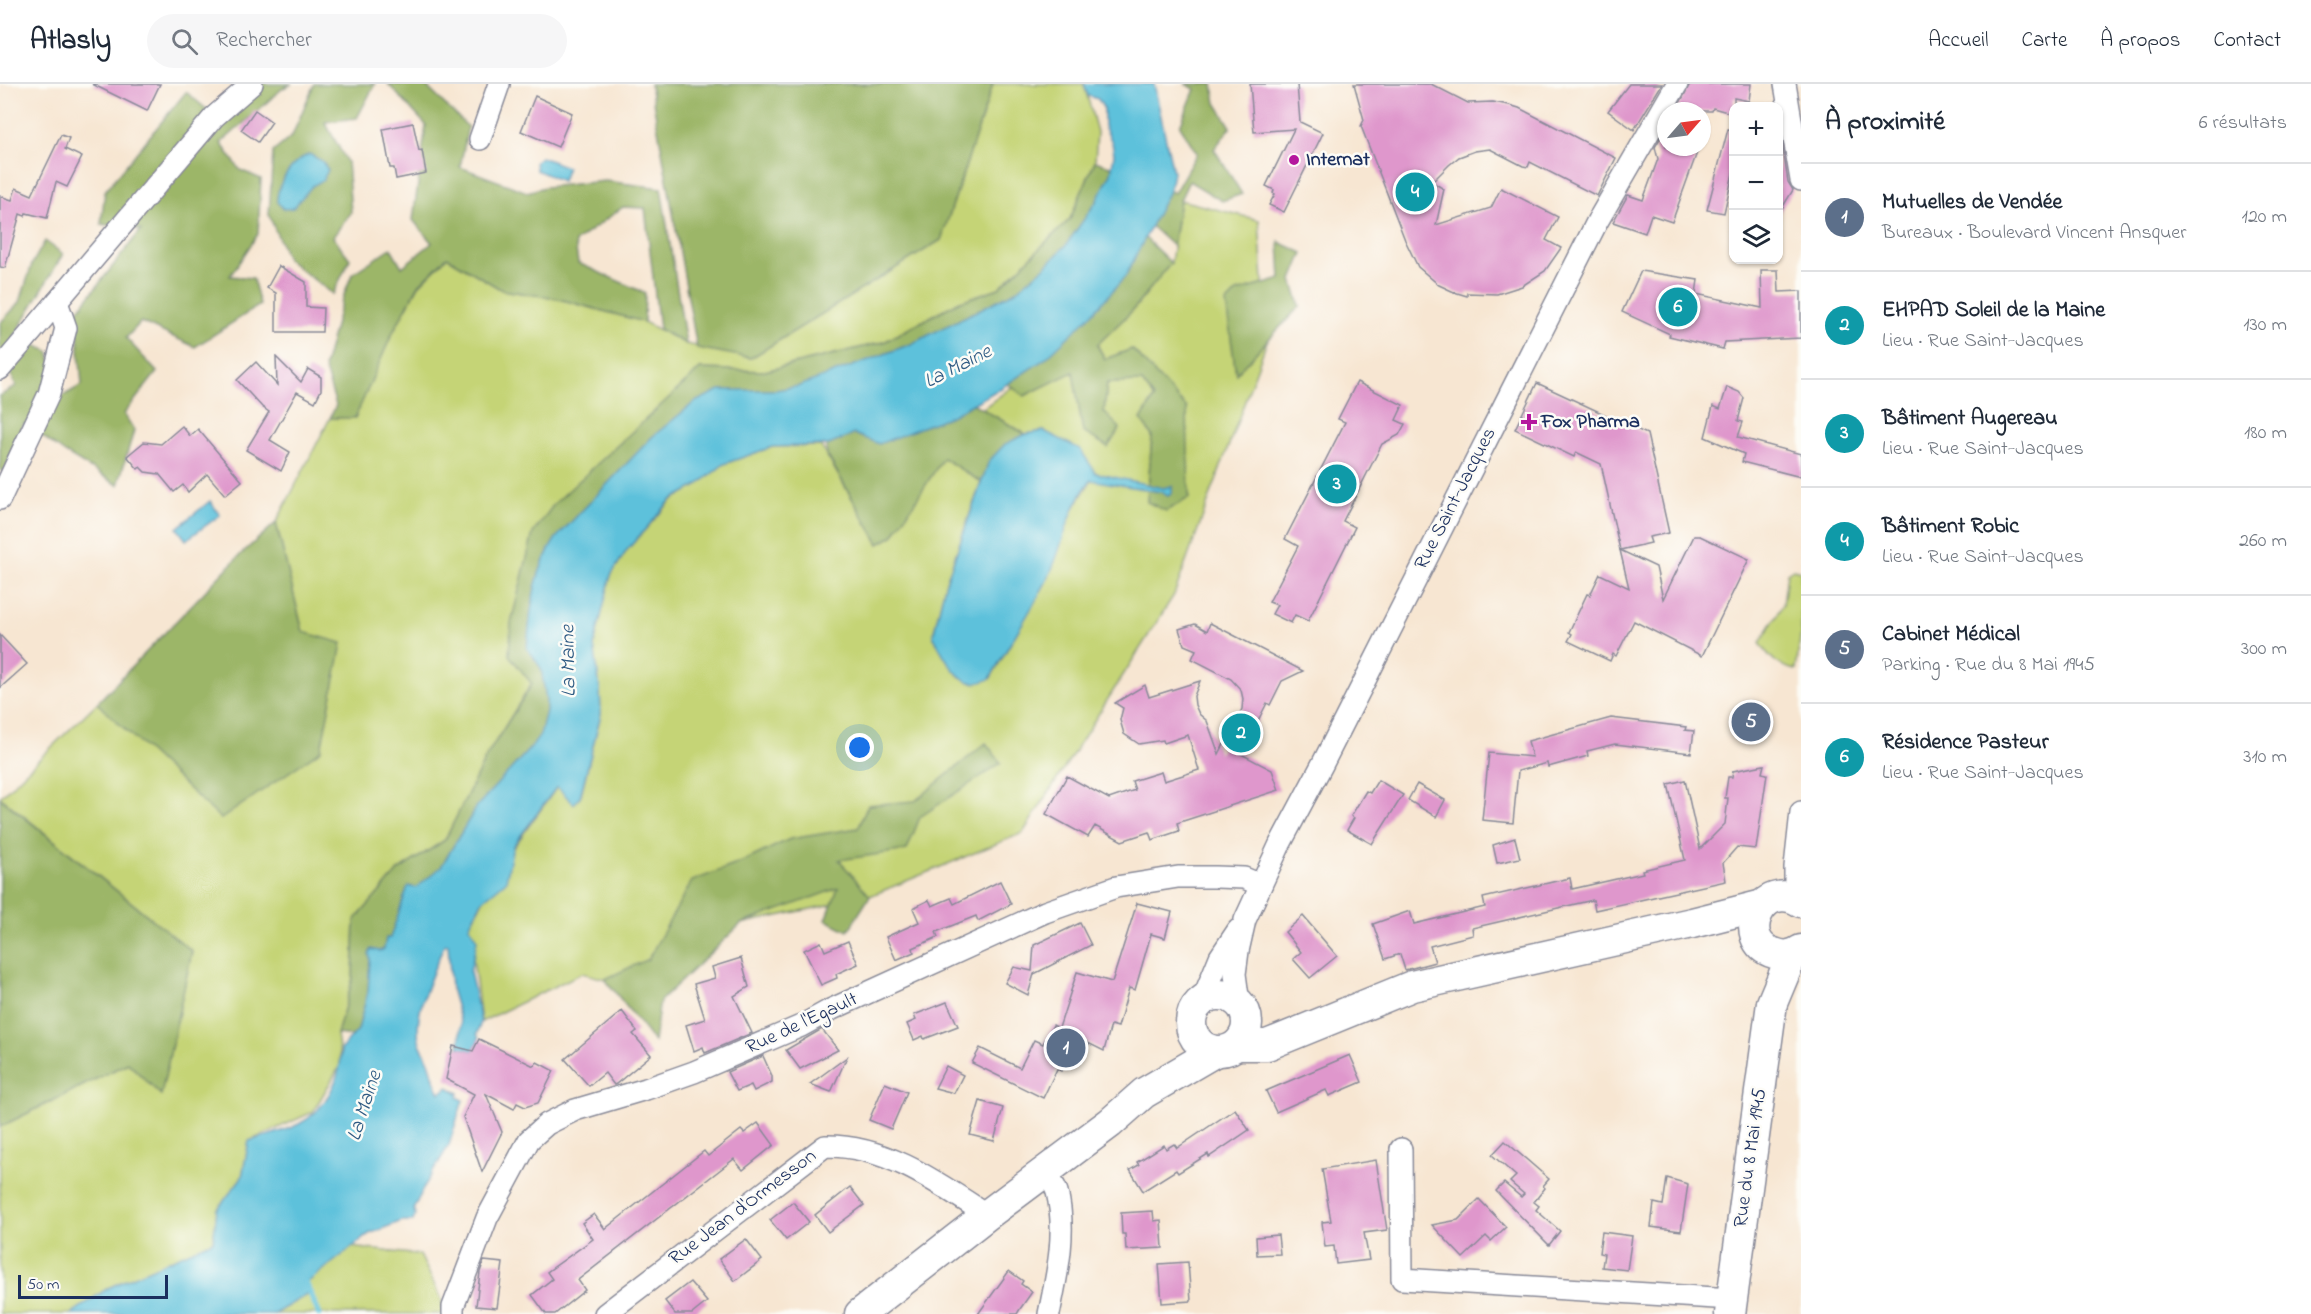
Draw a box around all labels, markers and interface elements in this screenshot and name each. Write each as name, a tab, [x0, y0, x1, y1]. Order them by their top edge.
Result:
search box	[147, 14, 567, 68]
text: Atlasly	[30, 21, 111, 62]
icon: search	[168, 25, 201, 58]
text: Rechercher	[216, 25, 312, 57]
text: Accueil	[1928, 26, 1989, 56]
text: Carte	[2022, 26, 2067, 56]
text: À propos	[2100, 26, 2180, 56]
text: Contact	[2213, 26, 2281, 56]
north arrow	[1657, 102, 1711, 156]
map controls	[1729, 102, 1783, 264]
button: +	[1729, 102, 1783, 156]
text: À proximité	[1825, 104, 1945, 142]
text: 6 résultats	[2199, 109, 2287, 138]
place label: Internat	[1306, 146, 1370, 175]
marker: Internat	[1287, 153, 1301, 167]
button: −	[1729, 156, 1783, 210]
pin: 4	[1396, 170, 1434, 214]
text: Mutuelles de Vendée	[1882, 187, 2062, 219]
text: 1	[1841, 203, 1848, 232]
text: 120 m	[2242, 203, 2287, 232]
button: layers	[1729, 210, 1783, 264]
text: Bureaux · Boulevard Vincent Ansquer	[1882, 219, 2186, 248]
pin: 6	[1658, 284, 1698, 330]
text: EHPAD Soleil de la Maine	[1882, 295, 2105, 327]
text: 2	[1840, 311, 1849, 340]
text: 130 m	[2243, 311, 2287, 340]
text: Lieu · Rue Saint-Jacques	[1882, 327, 2084, 356]
water label: La Maine	[919, 337, 998, 397]
text: Bâtiment Augereau	[1882, 403, 2058, 435]
place label: Fox Pharma	[1540, 408, 1640, 437]
marker: Fox Pharma	[1522, 415, 1536, 429]
text: 3	[1840, 419, 1849, 448]
text: 180 m	[2244, 419, 2287, 448]
street label: Rue Saint-Jacques	[1408, 423, 1504, 575]
text: Lieu · Rue Saint-Jacques	[1882, 435, 2084, 464]
pin: 3	[1318, 462, 1356, 506]
text: Bâtiment Robic	[1882, 511, 2019, 543]
text: 4	[1840, 527, 1849, 556]
text: 260 m	[2239, 527, 2287, 556]
text: Lieu · Rue Saint-Jacques	[1882, 543, 2084, 572]
text: Cabinet Médical	[1882, 619, 2020, 651]
water label: La Maine	[553, 623, 585, 697]
text: 5	[1839, 635, 1850, 664]
text: 300 m	[2241, 635, 2287, 664]
text: Parking · Rue du 8 Mai 1945	[1882, 651, 2095, 680]
pin: 5	[1732, 700, 1770, 744]
pin: 2	[1222, 710, 1260, 756]
text: Résidence Pasteur	[1882, 727, 2048, 759]
your location	[845, 733, 874, 762]
text: 6	[1840, 743, 1849, 772]
text: 310 m	[2243, 743, 2287, 772]
text: Lieu · Rue Saint-Jacques	[1882, 759, 2084, 788]
street label: Rue de l'Egault	[741, 985, 863, 1063]
pin: 1	[1046, 1026, 1086, 1070]
water label: La Maine	[340, 1066, 391, 1145]
street label: Rue du 8 Mai 1945	[1727, 1087, 1775, 1229]
street label: Rue Jean d'Ormesson	[663, 1143, 823, 1273]
scale bar	[18, 1272, 168, 1300]
text: 50 m	[27, 1273, 59, 1297]

